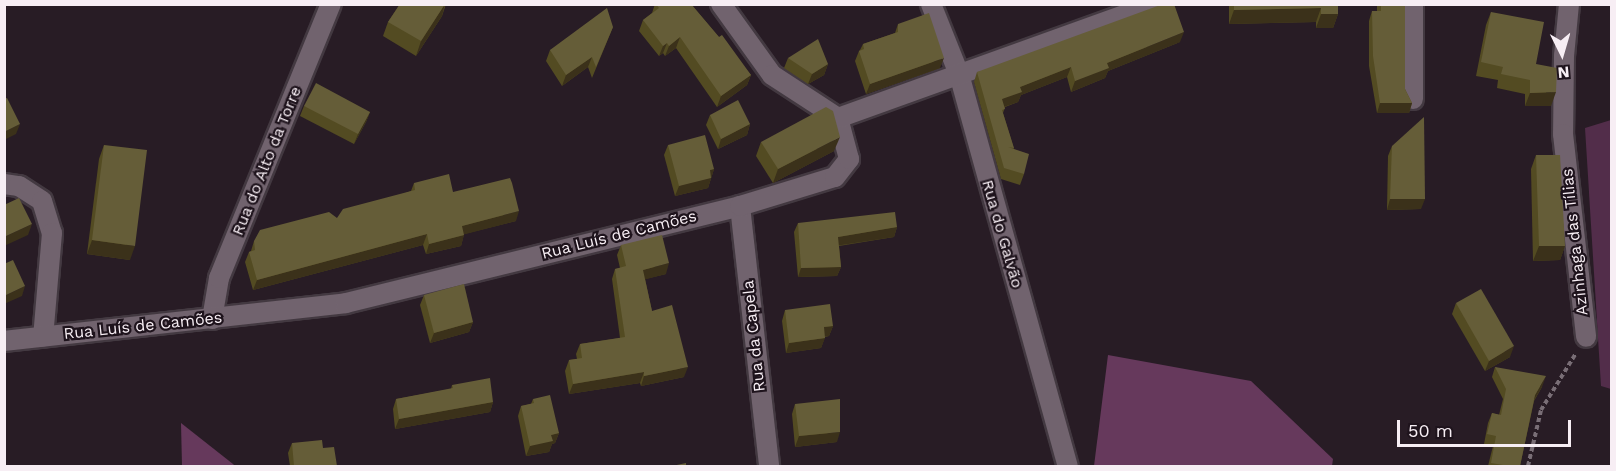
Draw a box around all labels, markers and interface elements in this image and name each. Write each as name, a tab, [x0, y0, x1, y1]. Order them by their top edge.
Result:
north arrow	[1532, 24, 1592, 84]
text: N	[1557, 62, 1570, 82]
street label: Rua do Alto da Torre	[228, 83, 306, 239]
street label: Azinhaga das Tílias	[1558, 167, 1592, 317]
street label: Rua do Galvão	[977, 178, 1027, 290]
street label: Rua Luís de Camões	[539, 206, 699, 264]
street label: Rua da Capela	[739, 279, 769, 393]
street label: Rua Luís de Camões	[63, 308, 223, 344]
scale bar	[1400, 408, 1574, 446]
text: 50 m	[1408, 420, 1453, 441]

